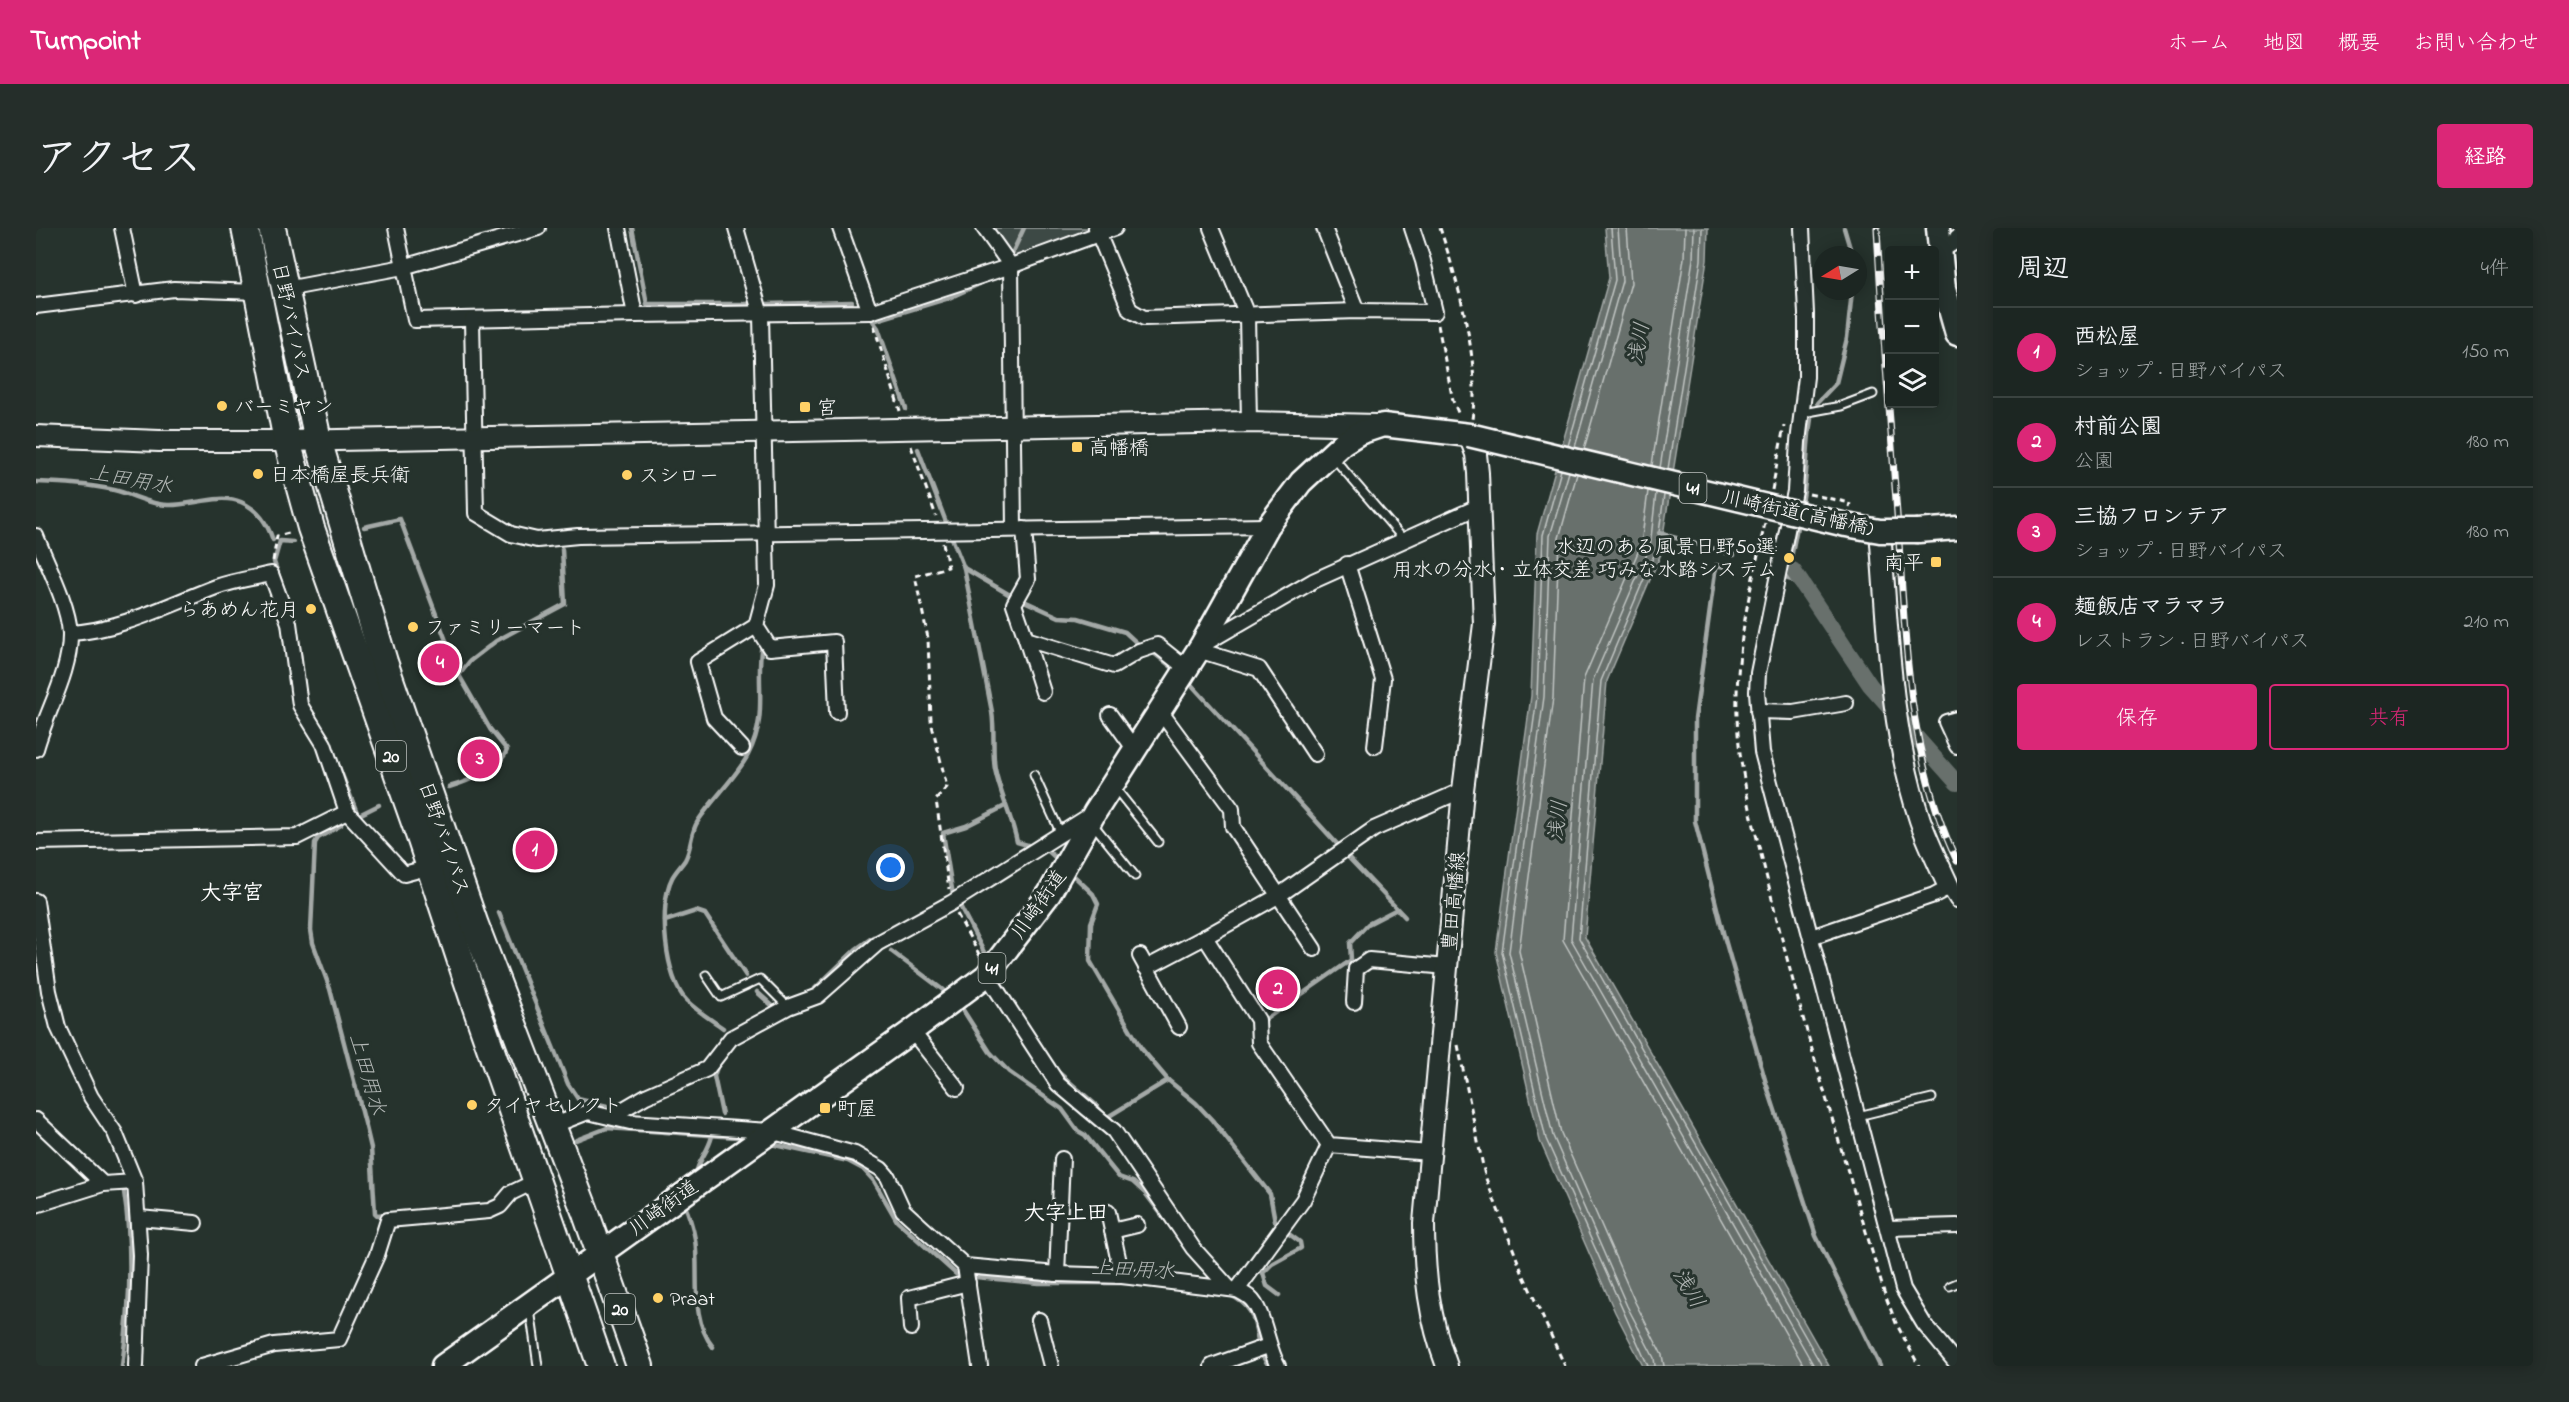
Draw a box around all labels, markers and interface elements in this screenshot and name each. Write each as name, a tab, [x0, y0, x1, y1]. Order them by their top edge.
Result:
text: Turnpoint	[30, 22, 141, 63]
text: ホーム	[2168, 29, 2230, 59]
text: 地図	[2263, 29, 2305, 59]
text: 概要	[2338, 29, 2380, 59]
text: お問い合わせ	[2413, 29, 2539, 59]
button: 経路	[2437, 124, 2533, 188]
text: アクセス	[36, 130, 201, 191]
north arrow	[1813, 246, 1867, 300]
map controls	[1885, 246, 1939, 408]
button: +	[1885, 246, 1939, 300]
text: 周辺	[2017, 251, 2069, 289]
text: 4件	[2481, 255, 2509, 284]
street label: 日野バイパス	[263, 260, 316, 383]
button: −	[1885, 300, 1939, 354]
water label: 浅川	[1622, 320, 1658, 367]
text: 西松屋	[2074, 322, 2140, 354]
text: 1	[2033, 338, 2040, 367]
text: 150 m	[2462, 338, 2509, 367]
button: layers	[1885, 354, 1939, 408]
text: ショップ · 日野バイパス	[2074, 358, 2287, 387]
place label: バーミヤン	[234, 394, 334, 423]
place label: 宮	[817, 395, 837, 424]
marker: バーミヤン	[215, 399, 229, 413]
marker: 宮	[798, 400, 812, 414]
text: 村前公園	[2074, 412, 2162, 444]
text: 2	[2032, 428, 2041, 457]
text: 180 m	[2466, 428, 2509, 457]
place label: 高幡橋	[1089, 435, 1149, 464]
marker: 高幡橋	[1070, 440, 1084, 454]
text: 公園	[2074, 448, 2114, 477]
water label: 上田用水	[87, 459, 175, 503]
place label: 日本橋屋長兵衛	[270, 462, 410, 491]
place label: スシロー	[639, 463, 719, 492]
marker: 日本橋屋長兵衛	[251, 467, 265, 481]
marker: スシロー	[620, 468, 634, 482]
road number: 41	[1680, 473, 1706, 503]
street label: 川崎街道(高幡橋)	[1719, 484, 1876, 545]
text: 三協フロンテア	[2074, 502, 2230, 534]
text: 3	[2032, 518, 2041, 547]
text: 180 m	[2466, 518, 2509, 547]
place label: 水辺のある風景日野50選: 用水の分水・立体交差 巧みな水路システム	[1392, 534, 1777, 586]
text: ショップ · 日野バイパス	[2074, 538, 2287, 567]
place label: 南平	[1884, 550, 1924, 579]
marker: 水辺のある風景日野50選: 用水の分水・立体交差 巧みな水路システム	[1782, 551, 1796, 565]
marker: 南平	[1929, 555, 1943, 569]
text: 麺飯店マラマラ	[2074, 592, 2228, 624]
place label: らあめん花月	[179, 597, 299, 626]
marker: らあめん花月	[304, 602, 318, 616]
text: 4	[2032, 608, 2041, 637]
text: 210 m	[2464, 608, 2509, 637]
place label: ファミリーマート	[425, 615, 585, 644]
marker: ファミリーマート	[406, 620, 420, 634]
text: レストラン · 日野バイパス	[2074, 628, 2309, 657]
pin: 4	[420, 640, 460, 686]
button: 保存	[2017, 684, 2257, 750]
button: 共有	[2269, 684, 2509, 750]
pin: 3	[460, 736, 500, 782]
road number: 20	[376, 741, 406, 771]
street label: 日野バイパス	[409, 778, 476, 900]
water label: 浅川	[1542, 799, 1576, 844]
pin: 1	[516, 828, 554, 872]
street label: 豊田高幡線	[1437, 850, 1474, 952]
your location	[876, 853, 905, 882]
street label: 川崎街道	[1005, 864, 1075, 947]
district label: 大字宮	[201, 879, 264, 909]
road number: 41	[978, 953, 1006, 983]
pin: 2	[1258, 966, 1298, 1011]
water label: 上田用水	[340, 1030, 392, 1119]
place label: タイヤセレクト	[484, 1093, 622, 1122]
place label: 町屋	[837, 1096, 877, 1125]
marker: タイヤセレクト	[465, 1098, 479, 1112]
marker: 町屋	[818, 1101, 832, 1115]
street label: 川崎街道	[624, 1174, 705, 1244]
district label: 大字上田	[1024, 1199, 1108, 1229]
water label: 上田用水	[1090, 1254, 1176, 1288]
water label: 浅川	[1664, 1263, 1711, 1315]
place label: Praat	[670, 1286, 715, 1315]
marker: Praat	[651, 1291, 665, 1305]
road number: 20	[605, 1294, 635, 1324]

